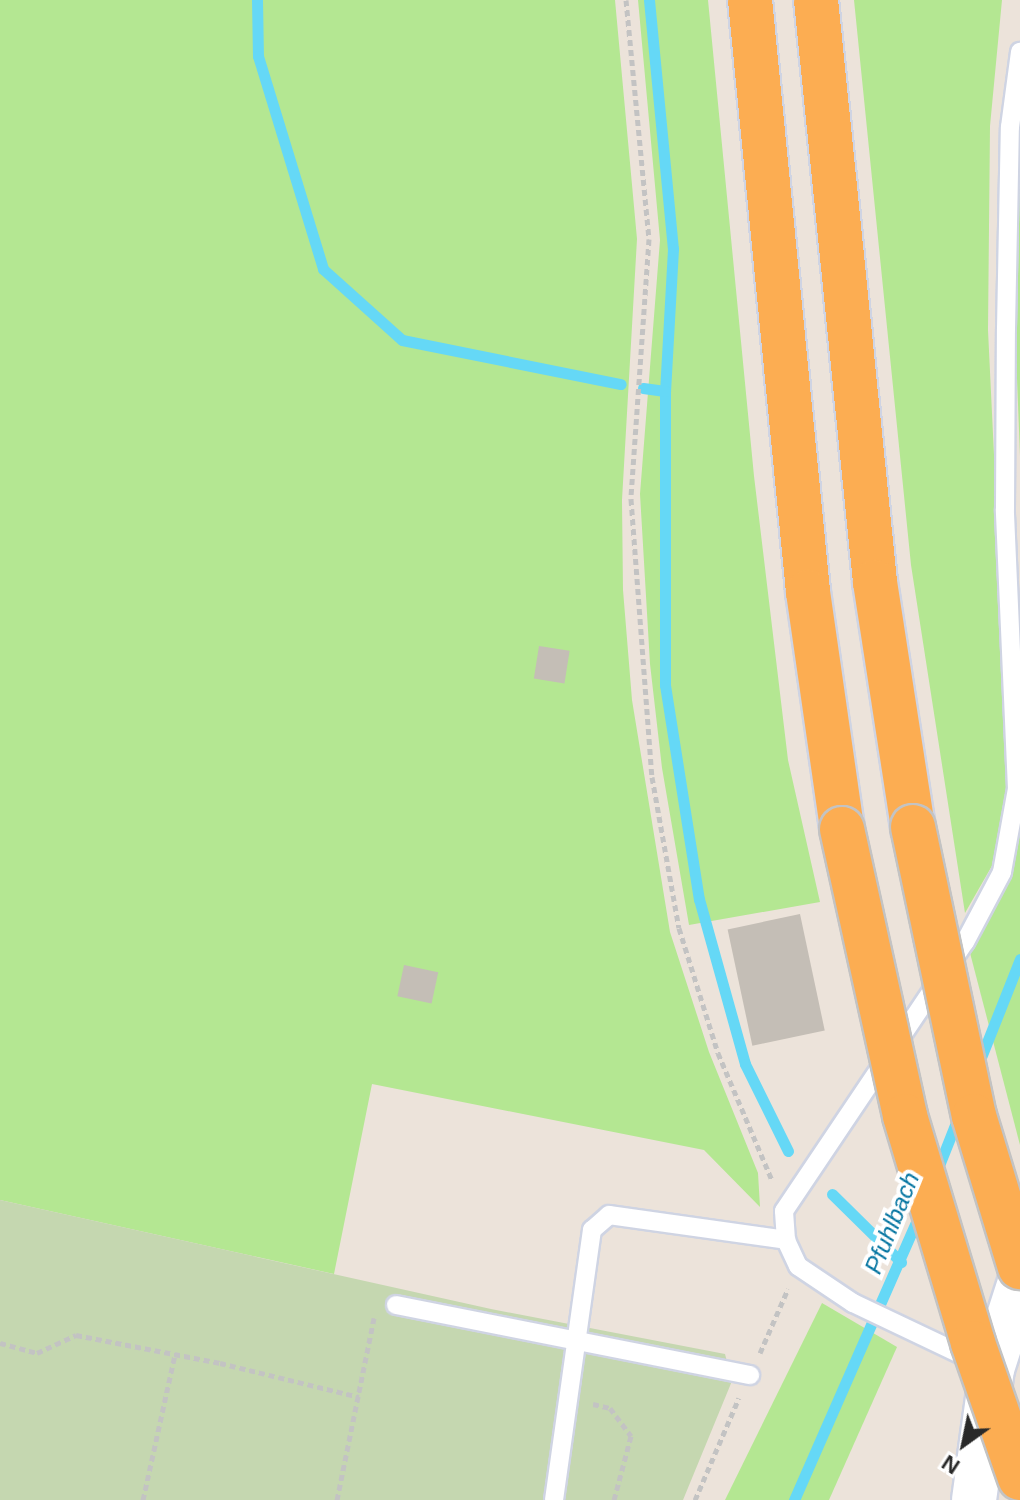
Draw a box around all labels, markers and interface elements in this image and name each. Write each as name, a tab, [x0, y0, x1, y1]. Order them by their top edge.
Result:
water label: Pfuhlbach	[859, 1168, 925, 1278]
north arrow	[924, 1404, 1004, 1484]
text: N	[937, 1450, 964, 1479]

